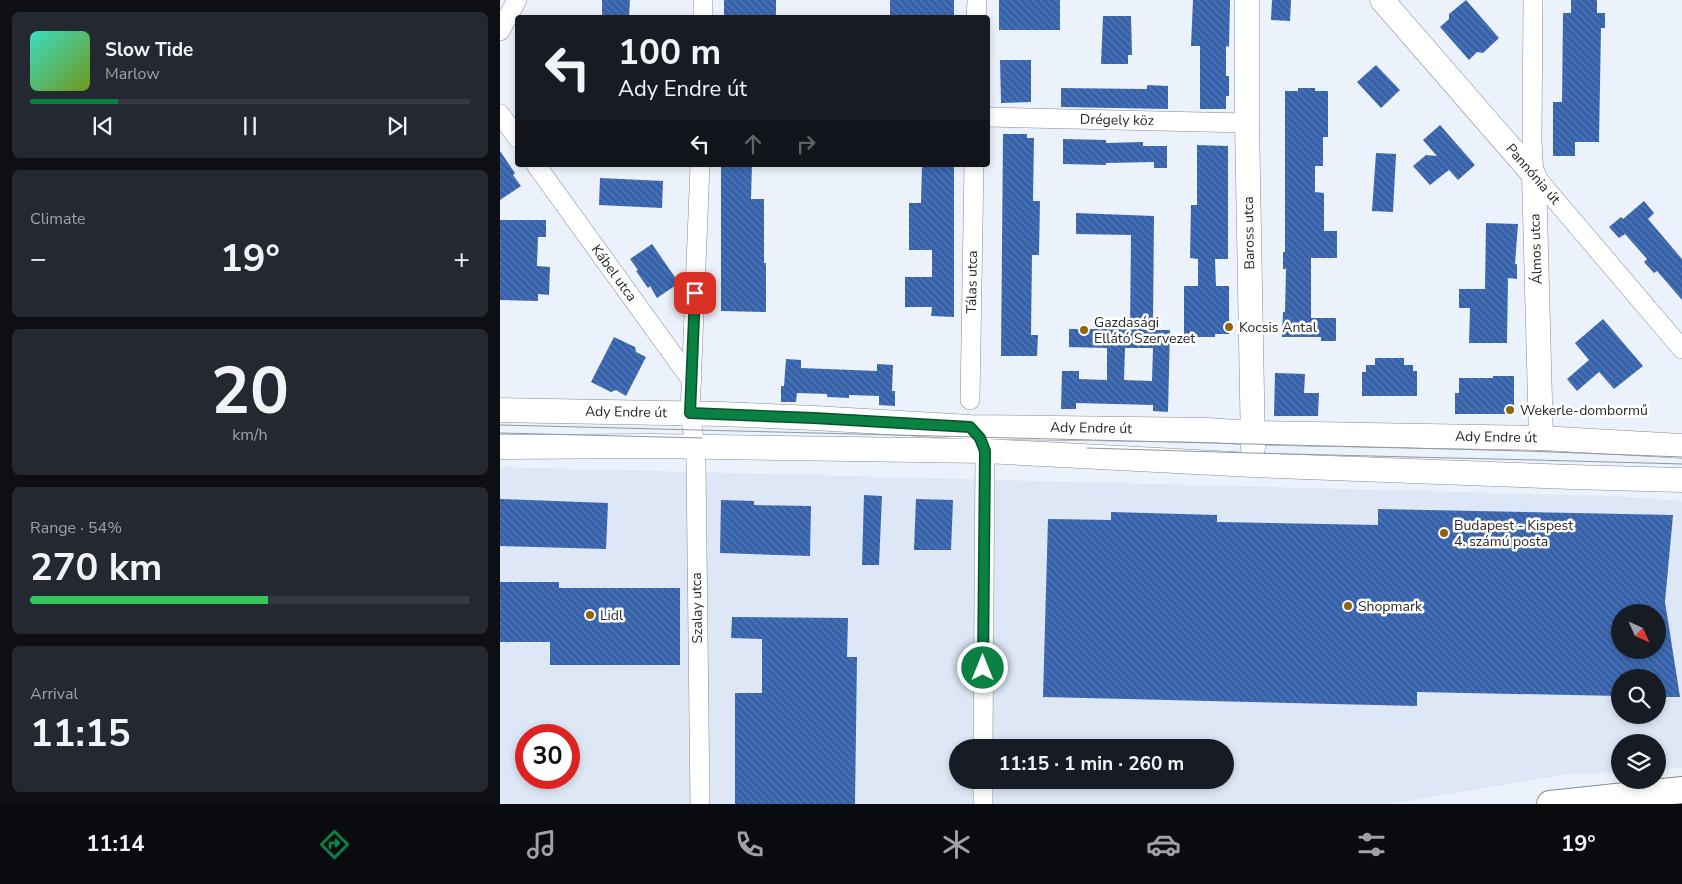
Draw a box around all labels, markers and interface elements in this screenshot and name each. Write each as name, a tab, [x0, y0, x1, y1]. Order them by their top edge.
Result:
text: 100 m	[618, 29, 721, 76]
icon: left	[535, 35, 600, 100]
text: Slow Tide	[105, 37, 193, 63]
text: Marlow	[105, 63, 160, 85]
text: Ady Endre út	[618, 74, 747, 104]
street label: Drégely köz	[1080, 110, 1155, 130]
icon: previous	[89, 112, 117, 140]
icon: pause	[236, 112, 264, 140]
icon: next	[383, 112, 411, 140]
icon: left	[686, 130, 714, 158]
icon: ahead	[739, 130, 767, 158]
icon: right	[792, 130, 820, 158]
street label: Pannónia út	[1501, 140, 1565, 208]
street label: Baross utca	[1239, 196, 1259, 270]
text: Climate	[30, 208, 85, 230]
street label: Álmos utca	[1525, 213, 1547, 285]
text: 19°	[220, 233, 280, 284]
text: −	[30, 240, 47, 278]
text: +	[453, 240, 470, 278]
street label: Kábel utca	[587, 241, 641, 305]
street label: Tálas utca	[962, 250, 982, 314]
pin	[674, 272, 716, 314]
icon: arrive	[681, 279, 709, 307]
place label: Gazdasági Ellátó Szervezet	[1094, 313, 1195, 348]
place label: Kocsis Antal	[1239, 318, 1318, 337]
marker: Kocsis Antal	[1223, 321, 1235, 333]
marker: Gazdasági Ellátó Szervezet	[1078, 324, 1090, 336]
text: 20	[211, 347, 289, 436]
place label: Wekerle-dombormű	[1520, 401, 1648, 420]
street label: Ady Endre út	[585, 402, 667, 422]
marker: Wekerle-dombormű	[1504, 404, 1516, 416]
street label: Ady Endre út	[1050, 418, 1132, 438]
text: km/h	[232, 424, 268, 446]
street label: Ady Endre út	[1455, 427, 1537, 447]
place label: Budapest - Kispest 4. számú posta	[1454, 516, 1573, 551]
text: Range · 54%	[30, 517, 122, 539]
marker: Budapest - Kispest 4. számú posta	[1438, 527, 1450, 539]
text: 270 km	[30, 542, 162, 593]
street label: Szalay utca	[687, 572, 707, 644]
place label: Shopmark	[1358, 597, 1423, 616]
marker: Shopmark	[1342, 600, 1354, 612]
north arrow	[1611, 604, 1666, 659]
map controls	[1611, 604, 1666, 789]
place label: Lidl	[600, 606, 624, 625]
marker: Lidl	[584, 609, 596, 621]
position arrow	[956, 641, 1008, 693]
button: search	[1611, 669, 1666, 724]
text: Arrival	[30, 683, 78, 705]
text: 11:15	[30, 708, 131, 759]
speed limit sign: 30	[515, 724, 580, 789]
button: layers	[1611, 734, 1666, 789]
text: 11:15 · 1 min · 260 m	[999, 751, 1184, 777]
icon: directions	[317, 827, 352, 862]
icon: music	[524, 827, 559, 862]
icon: phone	[732, 827, 767, 862]
icon: climate	[939, 827, 974, 862]
icon: car	[1146, 827, 1181, 862]
icon: filters	[1354, 827, 1389, 862]
text: 11:14	[86, 829, 144, 859]
text: 19°	[1561, 829, 1596, 859]

